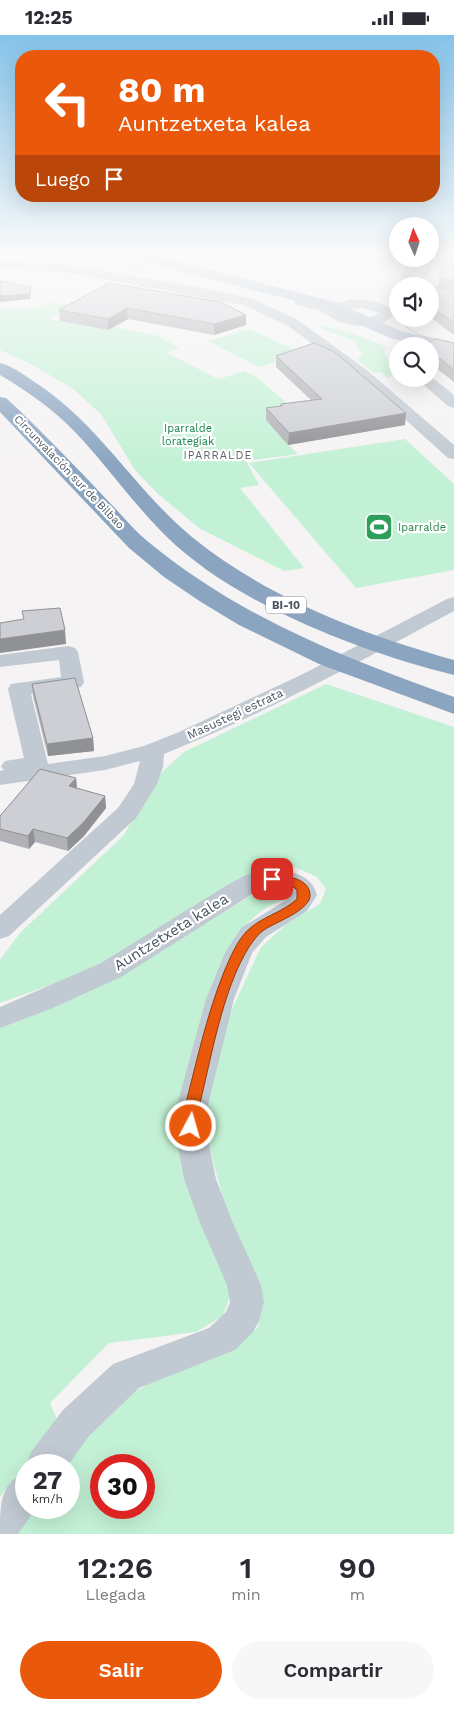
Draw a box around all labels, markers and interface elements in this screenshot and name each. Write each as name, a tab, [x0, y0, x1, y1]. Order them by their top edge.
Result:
text: 12:25	[25, 6, 73, 29]
text: 80 m	[118, 69, 205, 111]
icon: left	[35, 70, 100, 135]
text: Auntzetxeta kalea	[118, 111, 311, 136]
icon: arrive	[100, 165, 128, 193]
text: Luego	[35, 168, 90, 191]
north arrow	[389, 217, 439, 267]
map controls	[389, 217, 439, 387]
button: sound	[389, 277, 439, 327]
button: search	[389, 337, 439, 387]
street label: Circunvalación sur de Bilbao	[11, 413, 127, 531]
park label: Iparralde lorategiak	[162, 422, 214, 448]
district label: IPARRALDE	[183, 449, 253, 462]
sports icon: Iparralde	[364, 512, 394, 542]
place label: Iparralde	[398, 521, 446, 534]
road number: BI-10	[266, 597, 306, 613]
street label: Masustegi estrata	[185, 686, 285, 742]
pin	[251, 858, 293, 900]
icon: arrive	[258, 865, 286, 893]
street label: Auntzetxeta kalea	[111, 889, 232, 974]
position arrow	[164, 1099, 216, 1151]
speed limit sign: 30	[90, 1454, 155, 1519]
text: 27	[33, 1466, 62, 1495]
text: km/h	[32, 1492, 63, 1506]
text: 12:26	[78, 1550, 153, 1585]
text: 1	[240, 1550, 252, 1585]
text: 90	[338, 1550, 376, 1585]
text: Llegada	[85, 1585, 146, 1604]
text: min	[231, 1585, 261, 1604]
text: m	[350, 1585, 365, 1604]
button: Salir	[20, 1641, 222, 1699]
button: Compartir	[232, 1641, 434, 1699]

